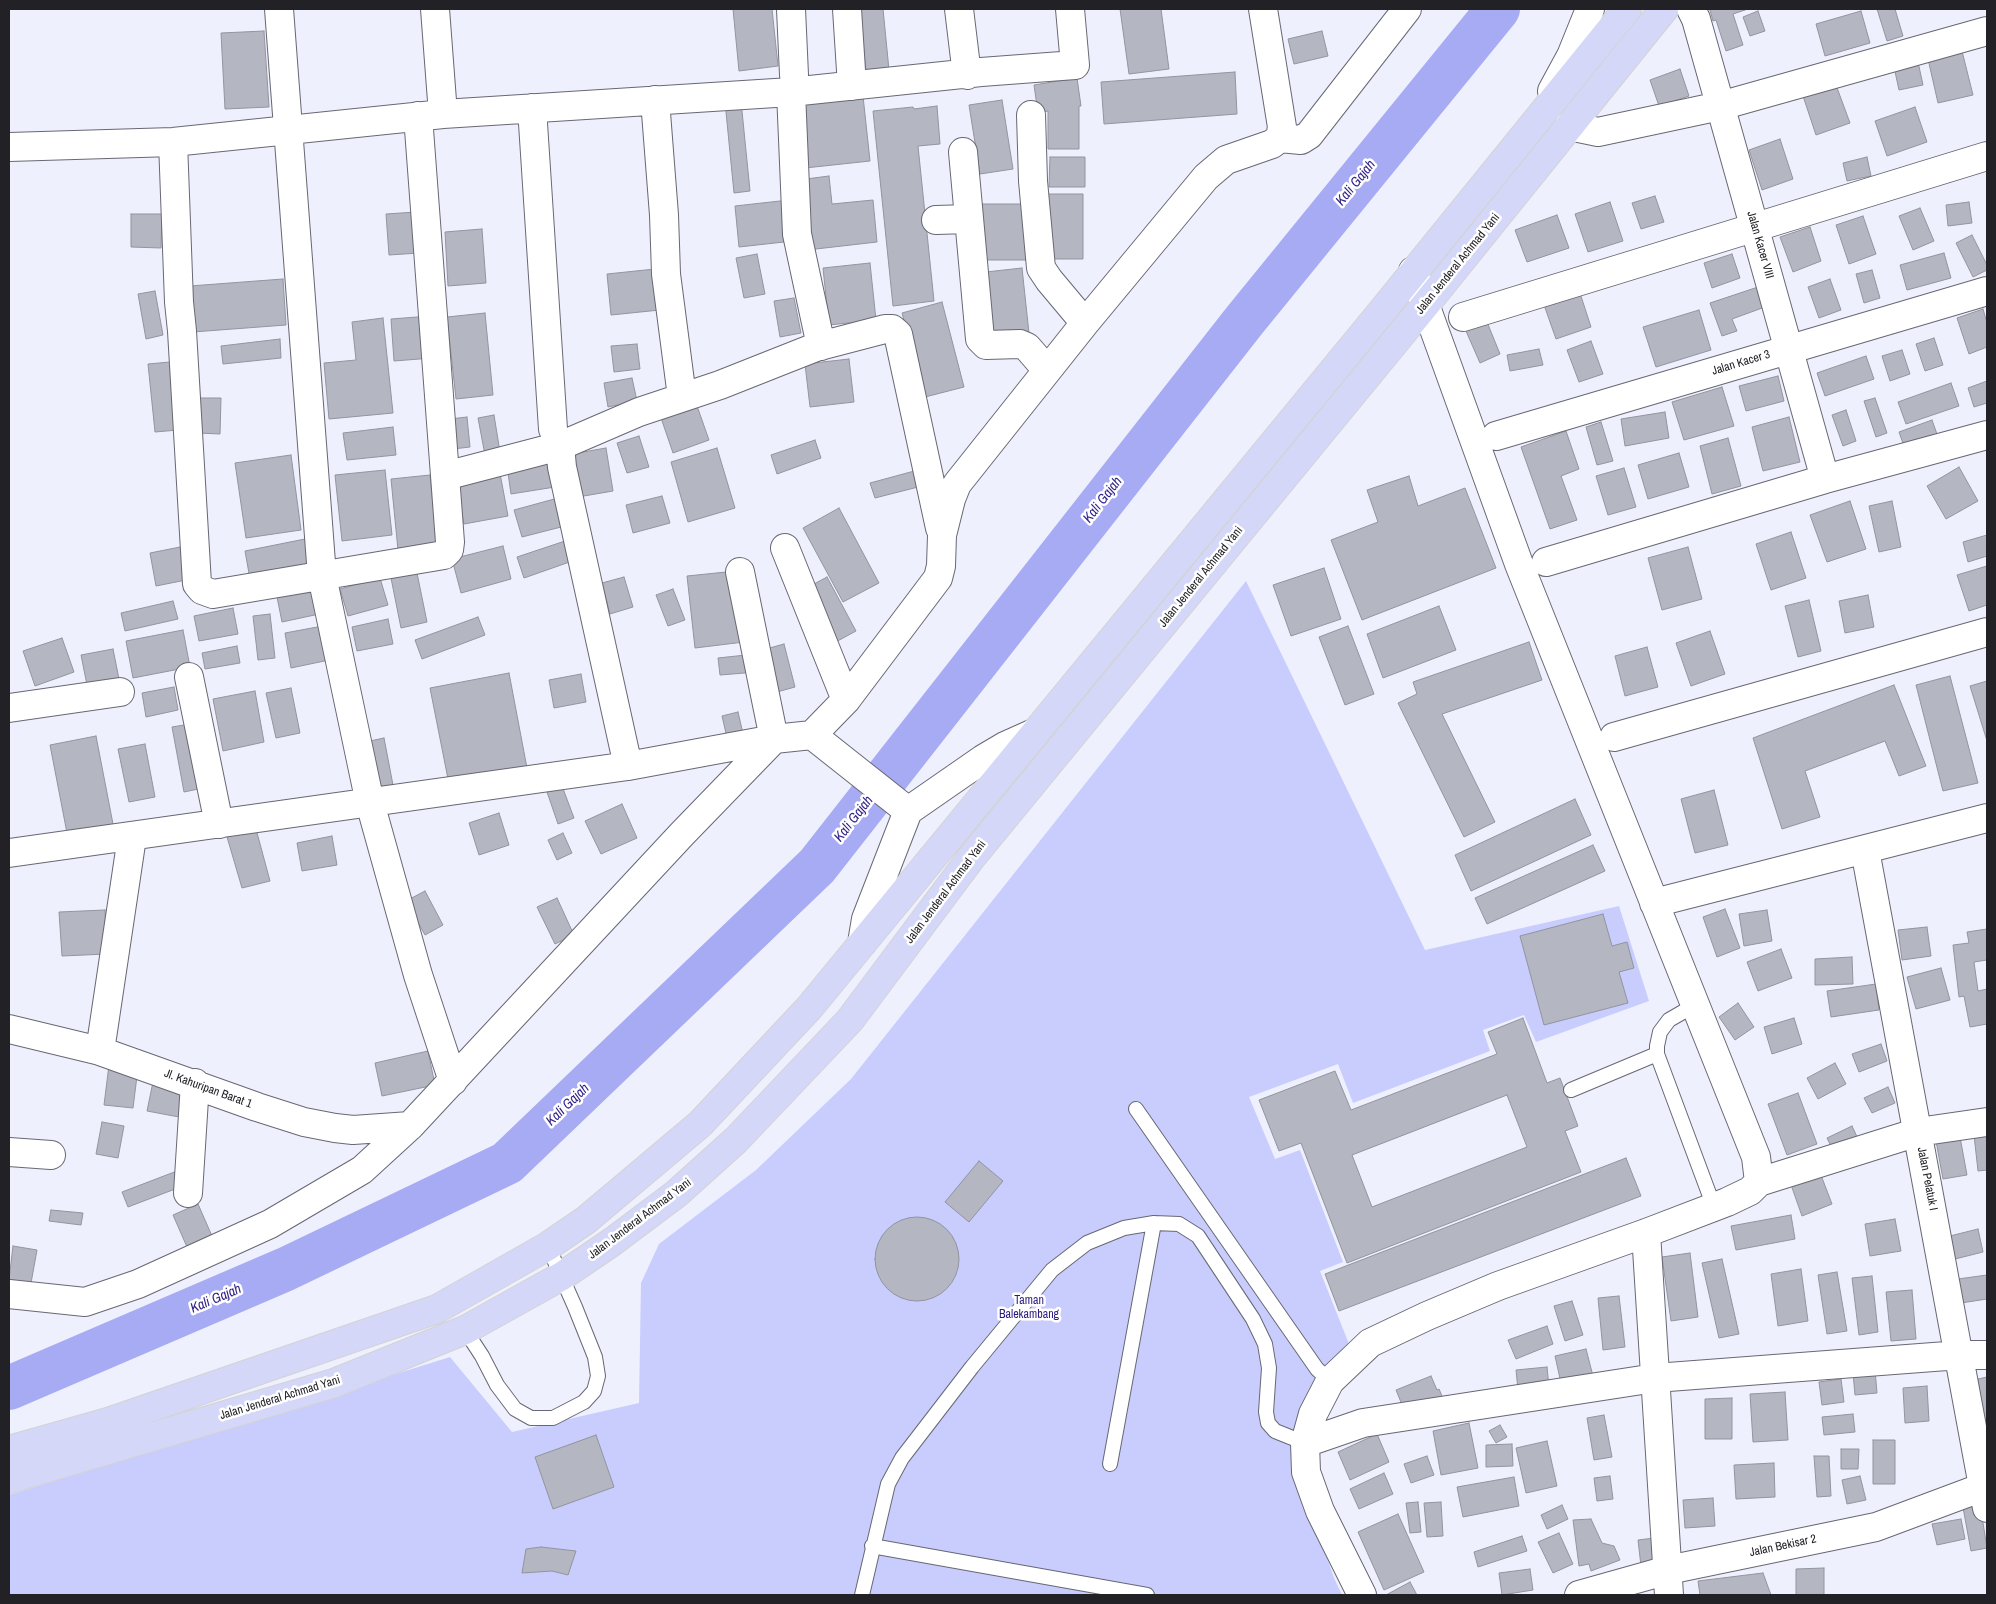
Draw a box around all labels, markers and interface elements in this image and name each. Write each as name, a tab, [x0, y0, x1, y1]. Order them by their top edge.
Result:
water label: Kali Gajah	[1333, 157, 1379, 209]
street label: Jalan Kacer VIII	[1744, 210, 1776, 280]
street label: Jalan Jenderal Achmad Yani	[1413, 211, 1503, 317]
street label: Jalan Kacer 3	[1710, 347, 1772, 379]
water label: Kali Gajah	[1080, 474, 1126, 526]
street label: Jalan Jenderal Achmad Yani	[1156, 524, 1246, 630]
water label: Kali Gajah	[831, 793, 877, 845]
street label: Jalan Jenderal Achmad Yani	[903, 838, 989, 946]
street label: Jl. Kahuripan Barat 1	[162, 1066, 254, 1112]
water label: Kali Gajah	[543, 1080, 593, 1130]
street label: Jalan Pelatuk I	[1914, 1146, 1940, 1212]
street label: Jalan Jenderal Achmad Yani	[586, 1176, 694, 1262]
water label: Kali Gajah	[188, 1281, 244, 1317]
park label: Taman Balekambang	[999, 1294, 1059, 1322]
street label: Jalan Jenderal Achmad Yani	[218, 1373, 342, 1423]
street label: Jalan Bekisar 2	[1748, 1532, 1818, 1560]

